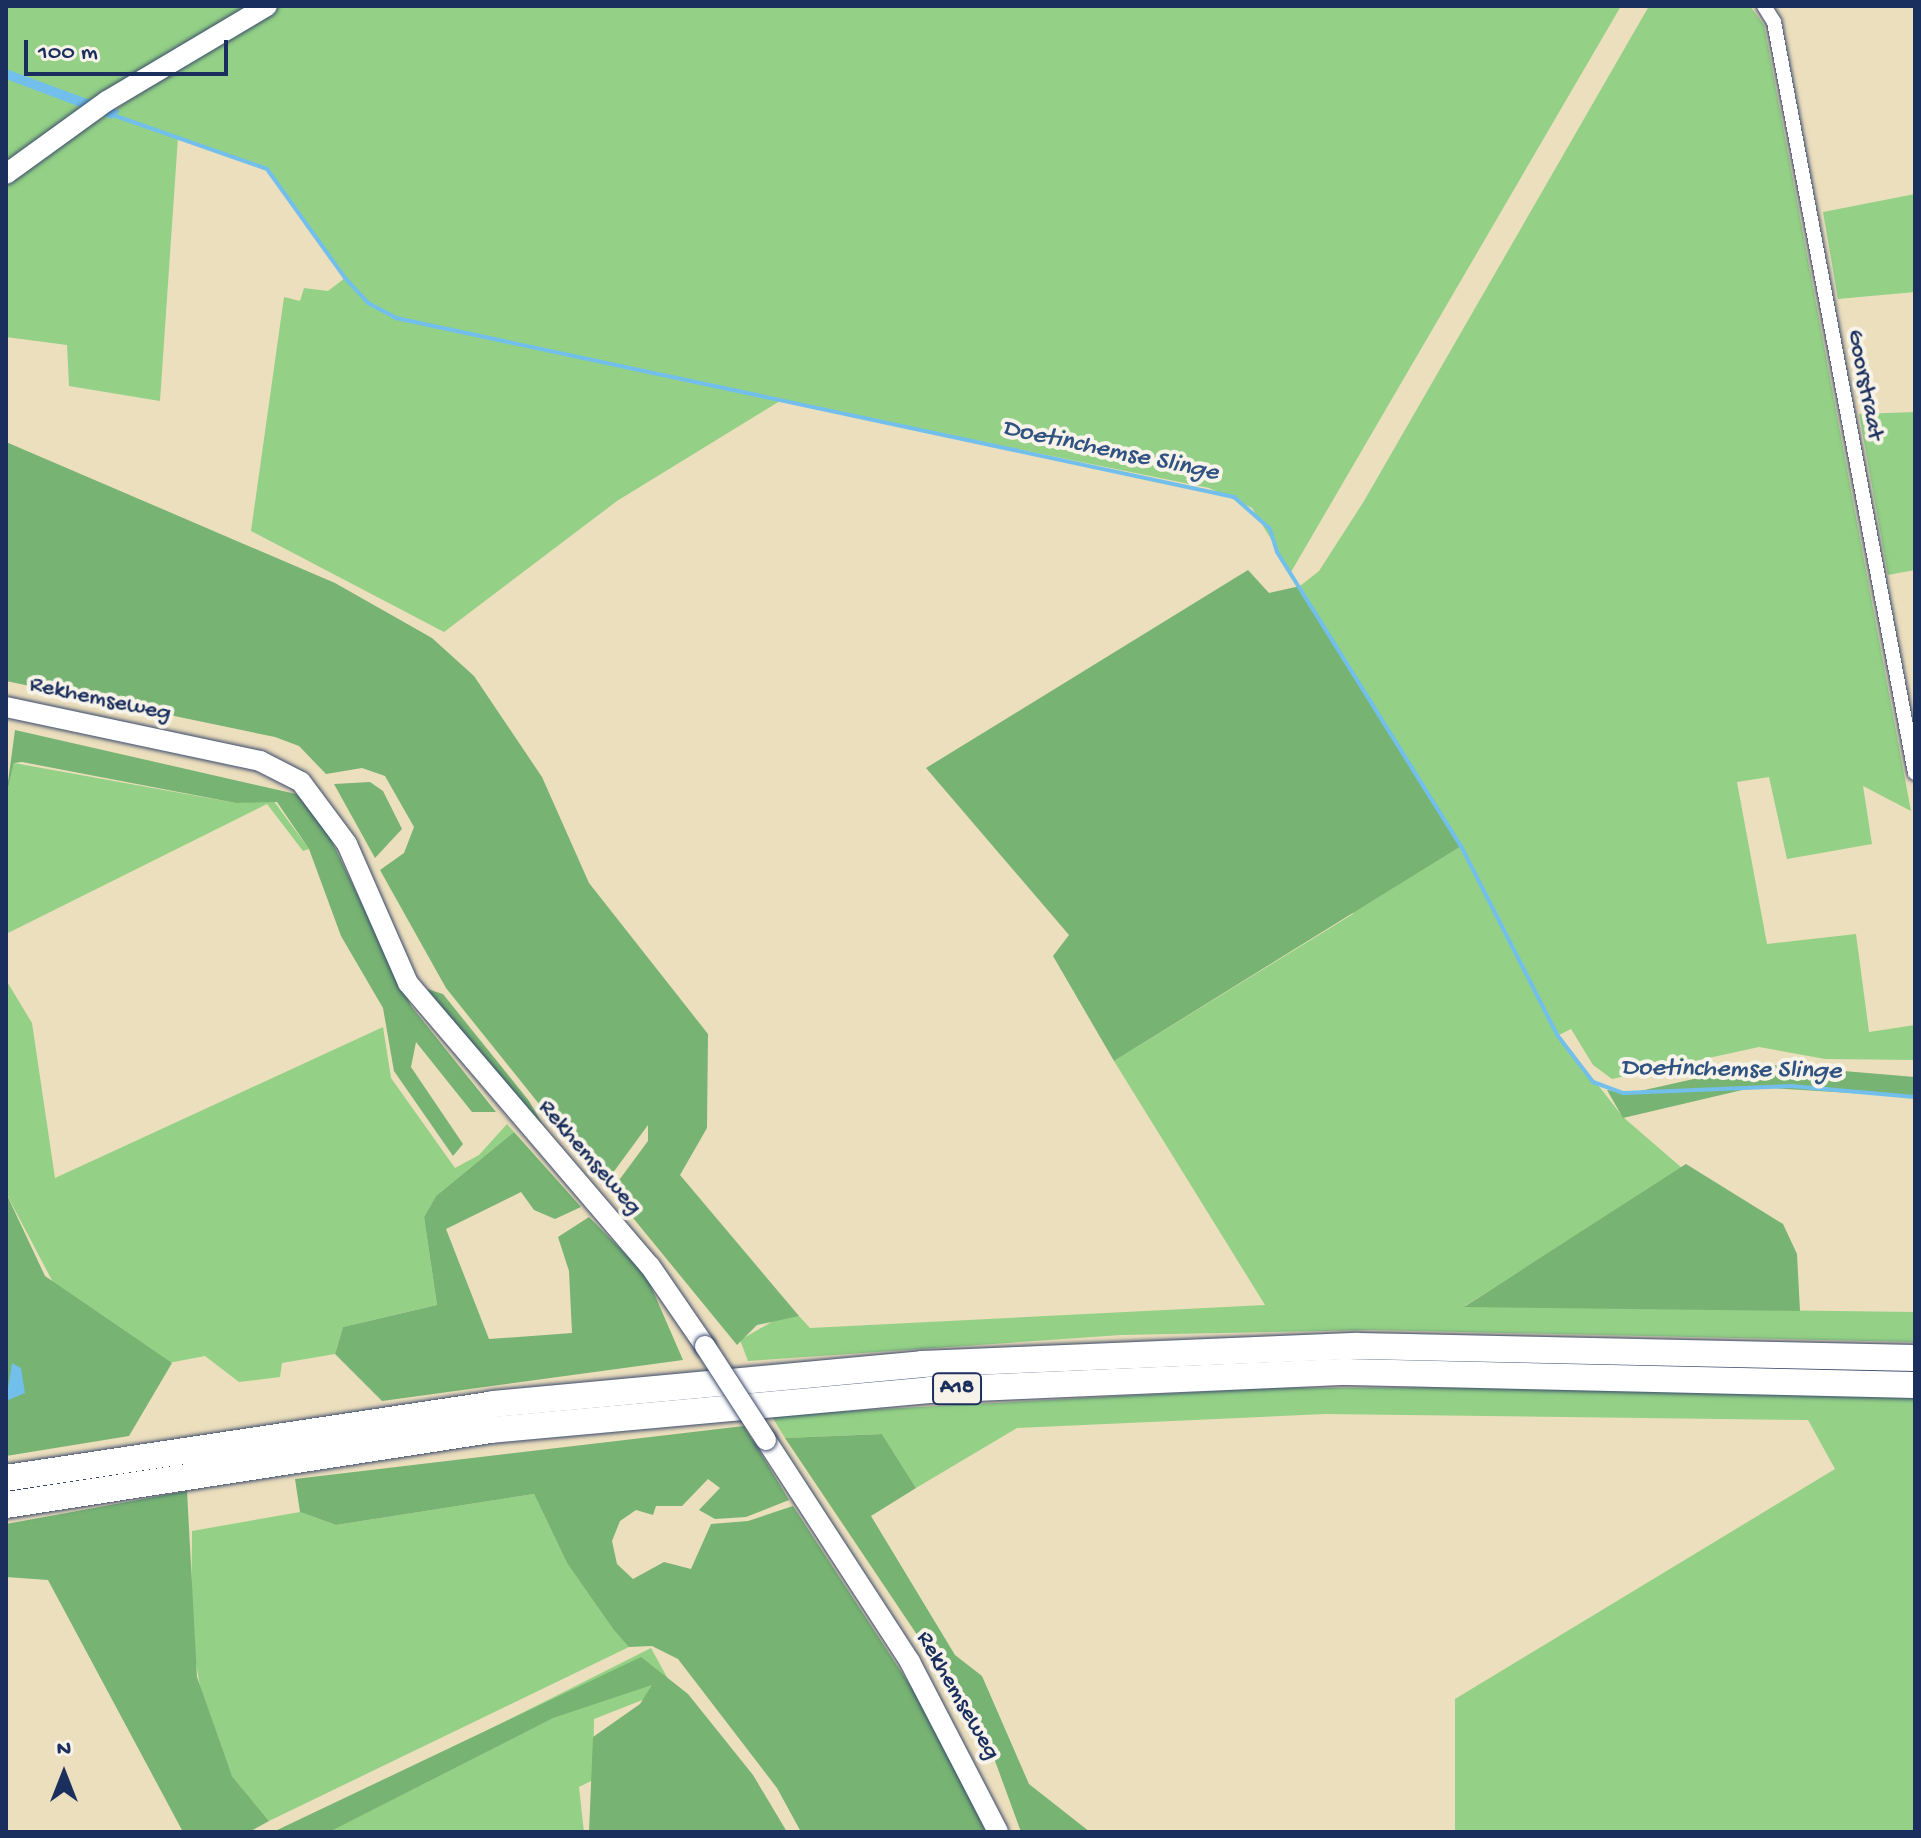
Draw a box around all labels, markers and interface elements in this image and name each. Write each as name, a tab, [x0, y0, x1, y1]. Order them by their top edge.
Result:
scale bar	[28, 24, 232, 74]
text: 100 m	[38, 39, 98, 68]
street label: Goorstraat	[1839, 327, 1889, 443]
water label: Doetinchemse Slinge	[999, 414, 1221, 490]
street label: Rekhemseweg	[27, 671, 173, 729]
water label: Doetinchemse Slinge	[1621, 1053, 1841, 1089]
street label: Rekhemseweg	[531, 1094, 647, 1222]
road number: A18	[931, 1371, 983, 1407]
street label: Rekhemseweg	[909, 1627, 1005, 1765]
north arrow	[24, 1734, 104, 1814]
text: N	[57, 1737, 71, 1763]

